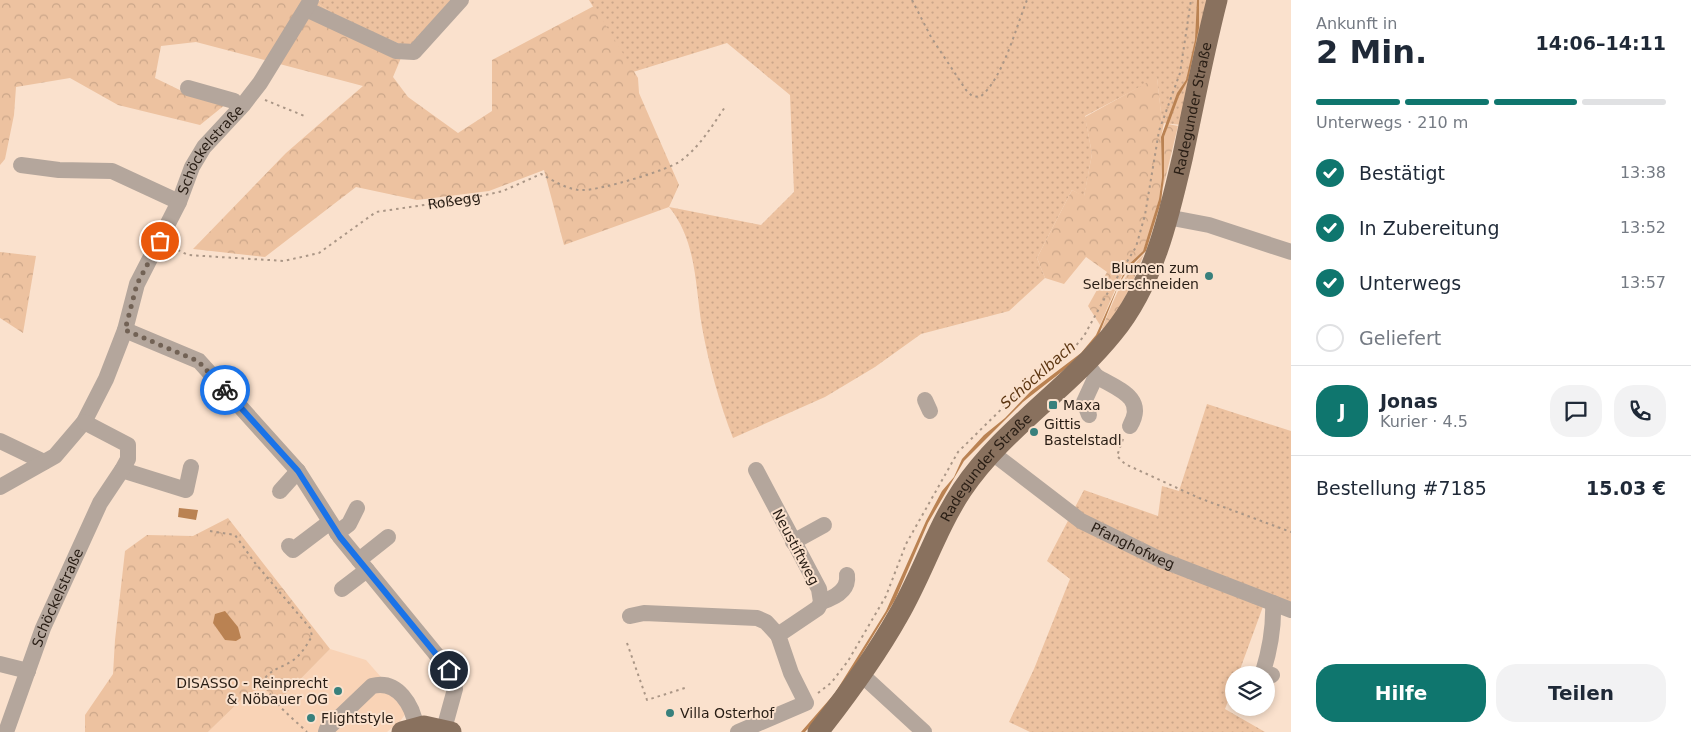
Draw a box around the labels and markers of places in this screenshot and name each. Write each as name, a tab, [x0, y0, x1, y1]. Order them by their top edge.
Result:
pin	[139, 220, 181, 262]
place label: Blumen zum Selberschneiden	[1083, 260, 1199, 292]
marker: Blumen zum Selberschneiden	[1203, 270, 1215, 282]
place label: Maxa	[1063, 397, 1101, 413]
marker: Maxa	[1047, 399, 1059, 411]
place label: Gittis Bastelstadl	[1044, 416, 1122, 448]
marker: Gittis Bastelstadl	[1028, 426, 1040, 438]
pin	[428, 649, 470, 691]
place label: DISASSO - Reinprecht & Nöbauer OG	[176, 675, 328, 707]
marker: DISASSO - Reinprecht & Nöbauer OG	[332, 685, 344, 697]
place label: Villa Osterhof	[680, 705, 775, 721]
marker: Villa Osterhof	[664, 707, 676, 719]
place label: Flightstyle	[321, 710, 394, 726]
marker: Flightstyle	[305, 712, 317, 724]

